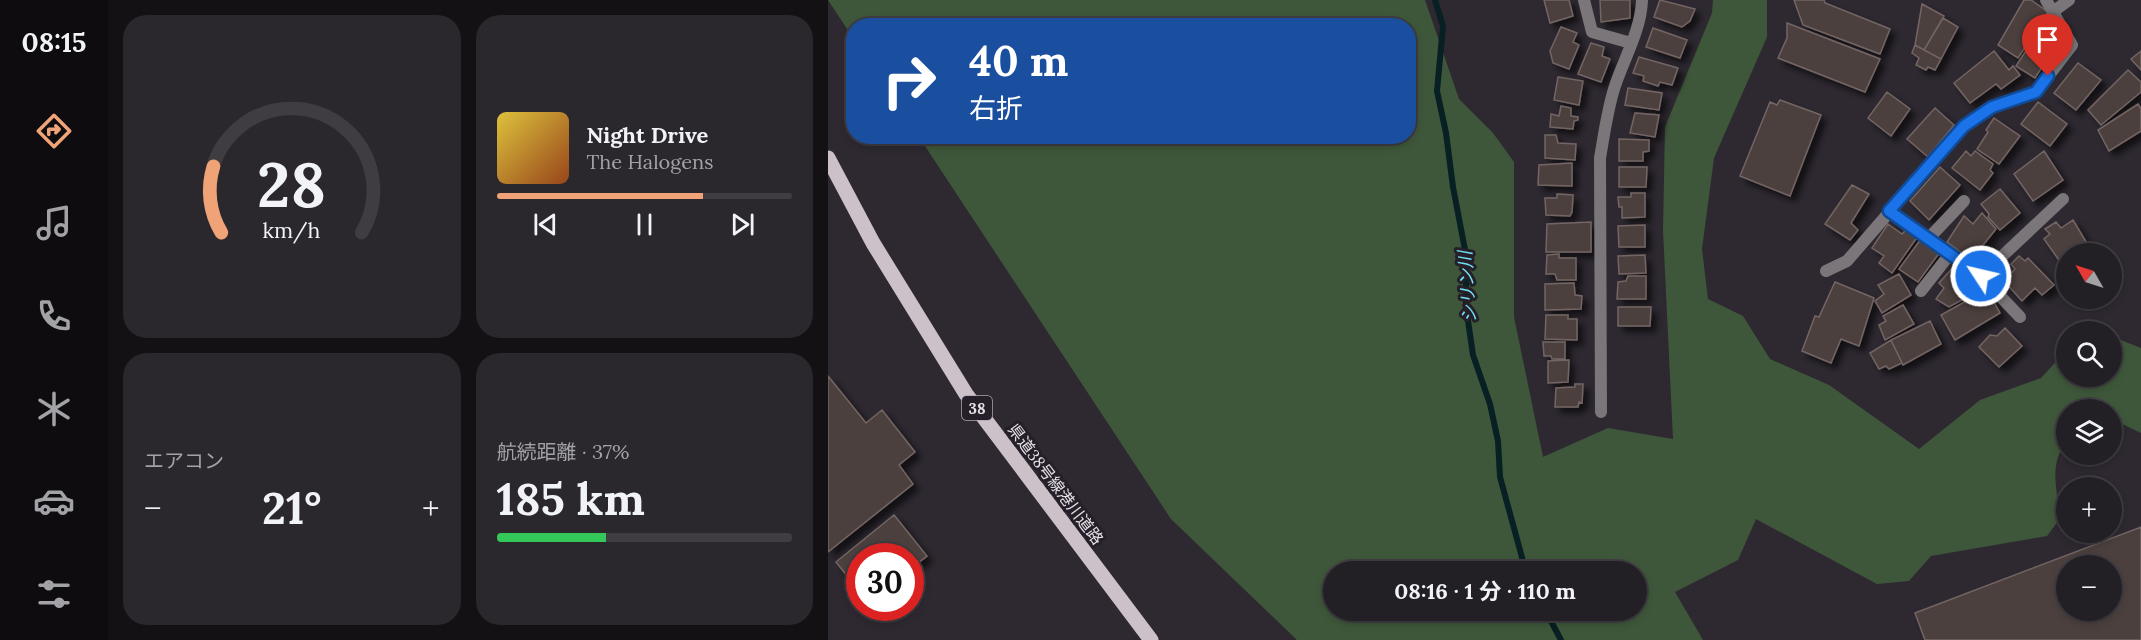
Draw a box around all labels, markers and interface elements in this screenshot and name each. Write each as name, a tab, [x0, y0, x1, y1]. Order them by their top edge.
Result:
pin	[2022, 14, 2073, 76]
icon: arrive	[2031, 23, 2064, 56]
text: 08:15	[22, 25, 86, 59]
text: 40 m	[969, 34, 1068, 88]
icon: right	[870, 42, 948, 120]
text: 右折	[969, 91, 1023, 125]
icon: directions	[33, 110, 75, 152]
text: Night Drive	[587, 121, 708, 149]
text: 28	[257, 145, 326, 225]
text: The Halogens	[587, 149, 713, 174]
icon: music	[33, 202, 75, 244]
icon: previous	[529, 208, 562, 241]
icon: pause	[628, 208, 661, 241]
icon: next	[726, 208, 759, 241]
text: km/h	[263, 217, 321, 245]
north arrow	[2056, 243, 2122, 309]
map controls	[2056, 243, 2122, 621]
position arrow	[1949, 244, 2013, 308]
water label: シリン川	[1453, 248, 1481, 324]
icon: phone	[33, 295, 75, 337]
button: search	[2056, 321, 2122, 387]
icon: climate	[33, 388, 75, 430]
road number: 38	[962, 396, 992, 420]
button: layers	[2056, 399, 2122, 465]
street label: 県道38号線港川道路	[1004, 420, 1108, 548]
text: 航続距離 · 37%	[497, 439, 629, 464]
text: エアコン	[144, 448, 224, 473]
text: 185 km	[497, 470, 645, 527]
button: +	[2056, 477, 2122, 543]
text: 21°	[262, 479, 321, 536]
icon: car	[33, 480, 75, 522]
text: −	[144, 487, 162, 529]
text: +	[422, 487, 439, 529]
speed limit sign: 30	[846, 543, 924, 621]
button: −	[2056, 555, 2122, 621]
icon: filters	[33, 573, 75, 615]
text: 08:16 · 1 分 · 110 m	[1394, 577, 1576, 605]

